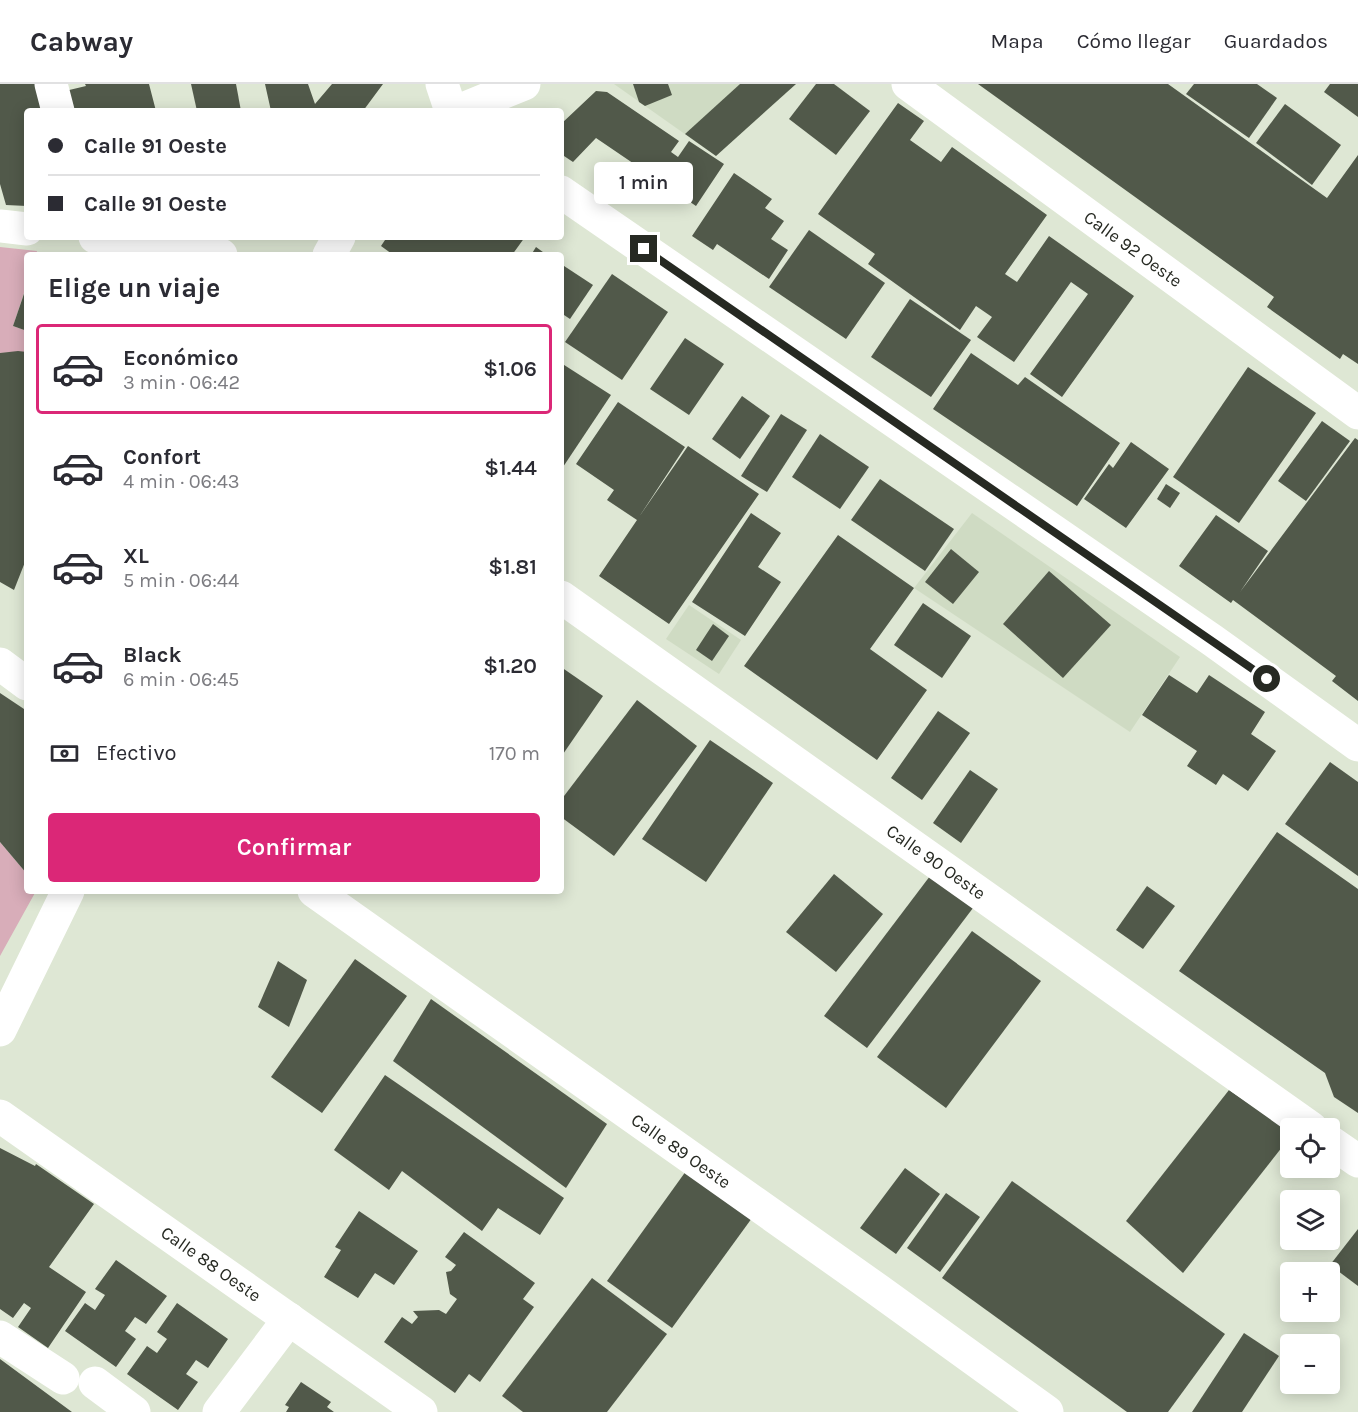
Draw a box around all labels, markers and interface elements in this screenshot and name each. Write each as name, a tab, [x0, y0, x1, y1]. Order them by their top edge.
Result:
text: Cabway	[30, 25, 133, 58]
text: Mapa	[990, 29, 1044, 53]
text: Cómo llegar	[1077, 29, 1191, 53]
text: Guardados	[1224, 29, 1328, 53]
text: Calle 91 Oeste	[84, 133, 227, 159]
callout: 1 min	[594, 162, 694, 204]
text: 1 min	[619, 171, 668, 194]
text: Calle 91 Oeste	[84, 191, 227, 217]
street label: Calle 92 Oeste	[1080, 206, 1186, 292]
route end	[630, 235, 657, 262]
text: Elige un viaje	[48, 272, 220, 304]
icon: car	[51, 342, 105, 396]
text: Económico	[123, 345, 238, 371]
text: $1.06	[483, 356, 537, 382]
text: 3 min · 06:42	[123, 371, 240, 394]
icon: car	[51, 441, 105, 495]
text: Confort	[123, 444, 201, 470]
text: $1.44	[484, 455, 537, 481]
text: 4 min · 06:43	[123, 470, 240, 493]
icon: car	[51, 540, 105, 594]
text: XL	[123, 543, 149, 569]
text: $1.81	[488, 554, 537, 580]
text: 5 min · 06:44	[123, 569, 239, 592]
icon: car	[51, 639, 105, 693]
text: Black	[123, 642, 182, 668]
text: $1.20	[483, 653, 537, 679]
route start	[1253, 665, 1280, 692]
text: 6 min · 06:45	[123, 668, 239, 691]
icon: cash	[48, 737, 81, 770]
text: Efectivo	[96, 740, 176, 766]
text: 170 m	[489, 742, 540, 765]
button: Confirmar	[48, 813, 540, 882]
street label: Calle 90 Oeste	[882, 820, 990, 904]
street label: Calle 89 Oeste	[627, 1109, 735, 1193]
map controls	[1280, 1118, 1340, 1394]
button: locate	[1280, 1118, 1340, 1178]
button: layers	[1280, 1190, 1340, 1250]
street label: Calle 88 Oeste	[157, 1221, 265, 1307]
button: +	[1280, 1262, 1340, 1322]
button: −	[1280, 1334, 1340, 1394]

